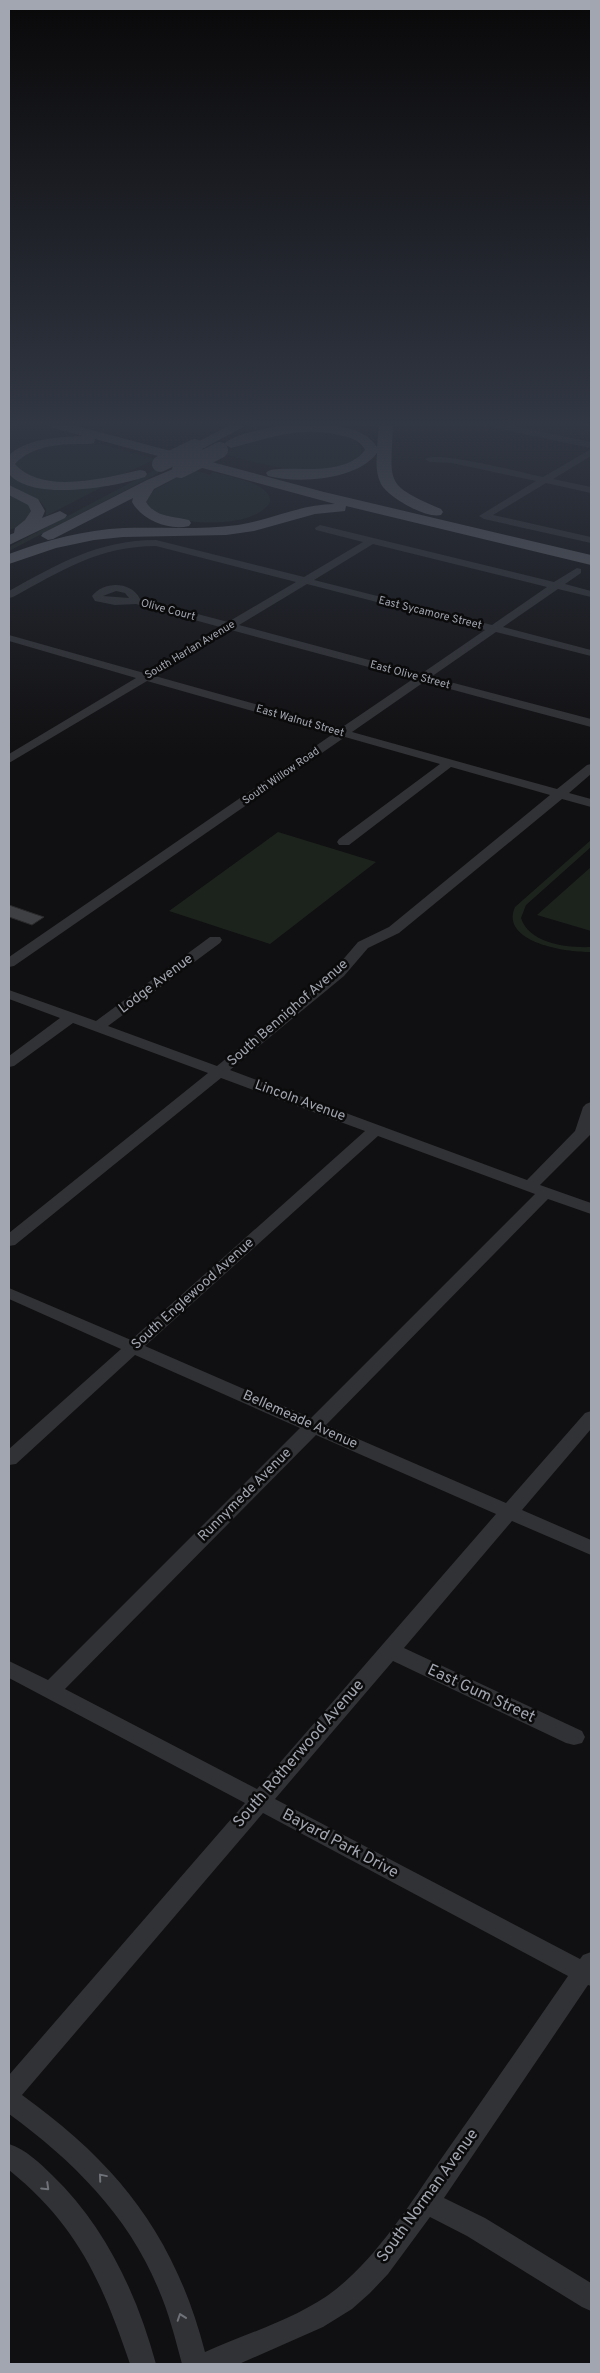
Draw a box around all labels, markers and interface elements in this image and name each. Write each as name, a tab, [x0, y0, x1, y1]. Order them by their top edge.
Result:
street label: East Sycamore Street	[377, 593, 483, 633]
street label: Olive Court	[139, 596, 197, 624]
street label: South Harlan Avenue	[142, 617, 238, 682]
street label: East Olive Street	[368, 658, 452, 692]
street label: East Walnut Street	[254, 702, 346, 740]
street label: South Willow Road	[240, 744, 322, 808]
street label: Lodge Avenue	[116, 951, 196, 1017]
street label: South Bennighof Avenue	[224, 956, 352, 1070]
street label: Lincoln Avenue	[252, 1077, 348, 1125]
street label: South Englewood Avenue	[128, 1235, 258, 1353]
street label: Bellemeade Avenue	[240, 1387, 360, 1453]
street label: Runnymede Avenue	[195, 1445, 295, 1545]
street label: East Gum Street	[424, 1660, 538, 1728]
street label: South Rotherwood Avenue	[229, 1676, 369, 1832]
street label: Bayard Park Drive	[278, 1805, 402, 1883]
street label: South Norman Avenue	[373, 2125, 483, 2267]
one-way arrow	[99, 2174, 108, 2183]
one-way arrow	[40, 2181, 49, 2190]
one-way arrow	[177, 2314, 187, 2322]

